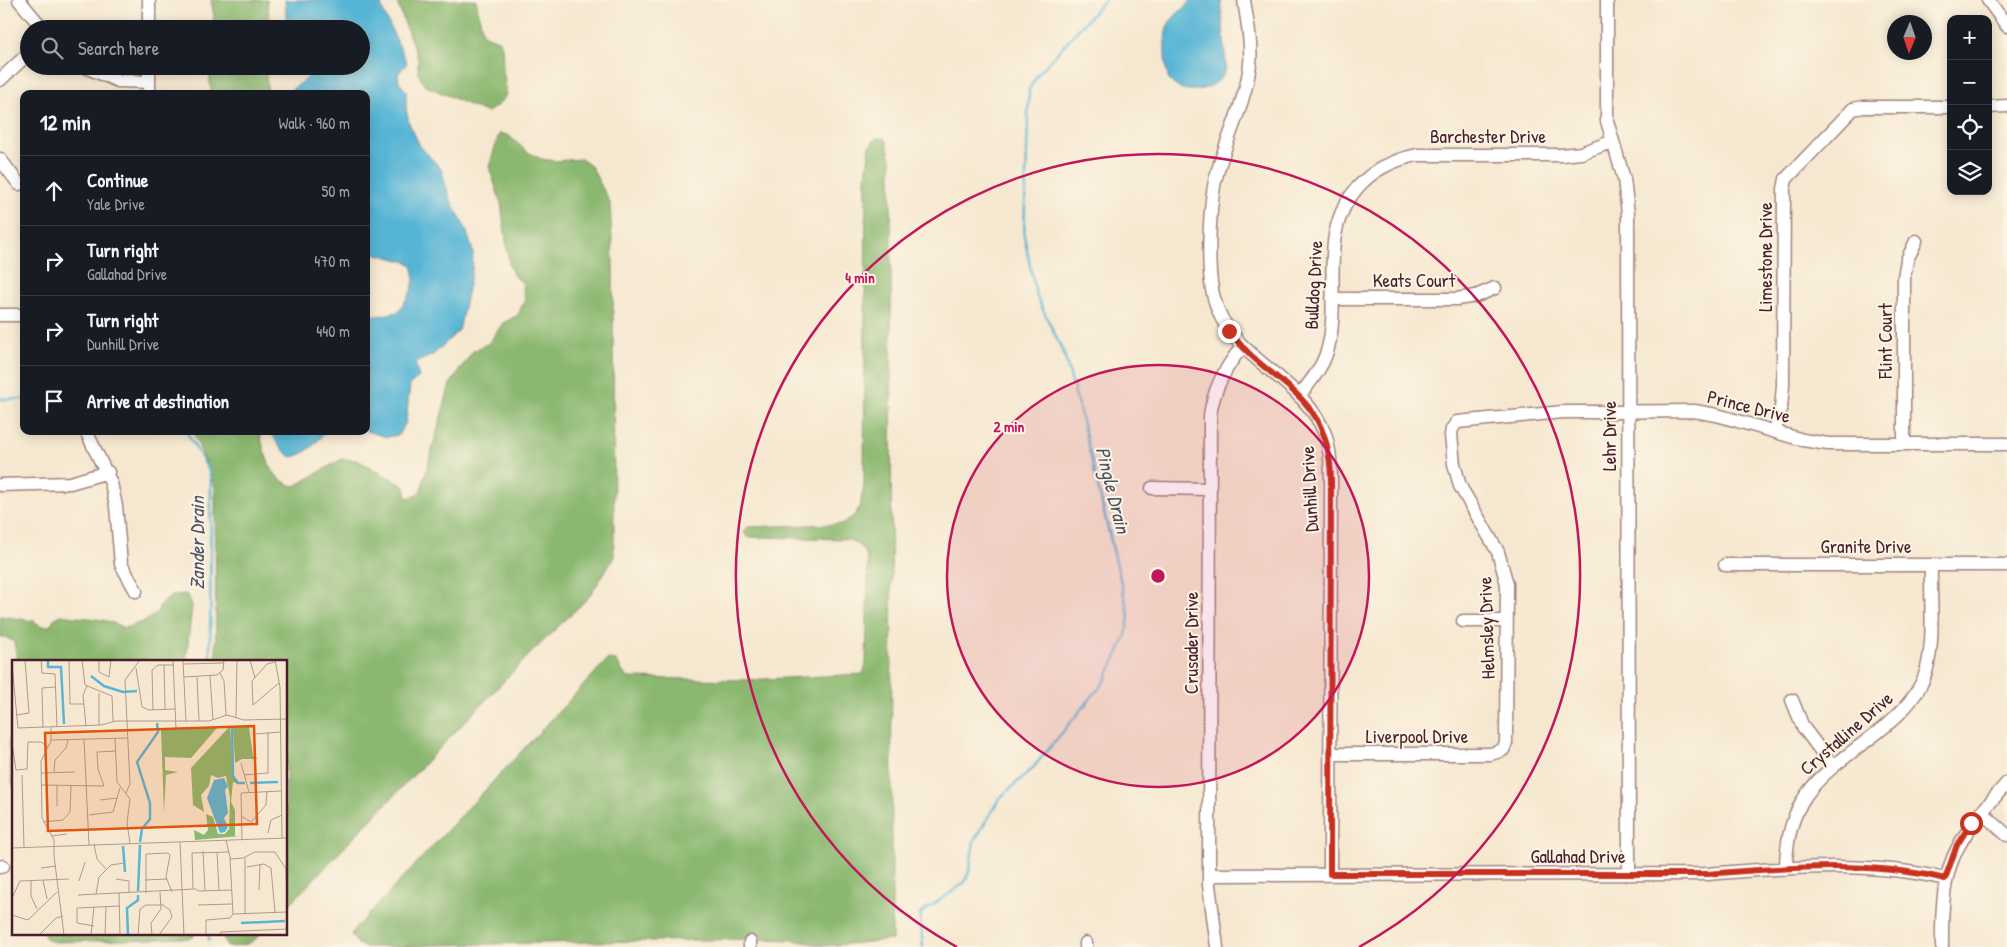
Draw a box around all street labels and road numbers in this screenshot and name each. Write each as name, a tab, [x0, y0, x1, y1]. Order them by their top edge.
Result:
street label: Barchester Drive	[1430, 123, 1547, 149]
street label: Limestone Drive	[1752, 202, 1778, 312]
street label: Bulldog Drive	[1298, 239, 1328, 330]
street label: Keats Court	[1373, 267, 1456, 293]
street label: Flint Court	[1872, 303, 1898, 380]
street label: Prince Drive	[1705, 383, 1793, 429]
street label: Lehr Drive	[1596, 401, 1622, 471]
street label: Dunhill Drive	[1294, 445, 1324, 533]
street label: Granite Drive	[1821, 533, 1912, 559]
street label: Helmsley Drive	[1471, 576, 1501, 680]
street label: Crusader Drive	[1178, 591, 1204, 694]
street label: Crystalline Drive	[1794, 685, 1899, 781]
street label: Liverpool Drive	[1366, 723, 1469, 749]
street label: Gallahad Drive	[1530, 843, 1626, 869]

